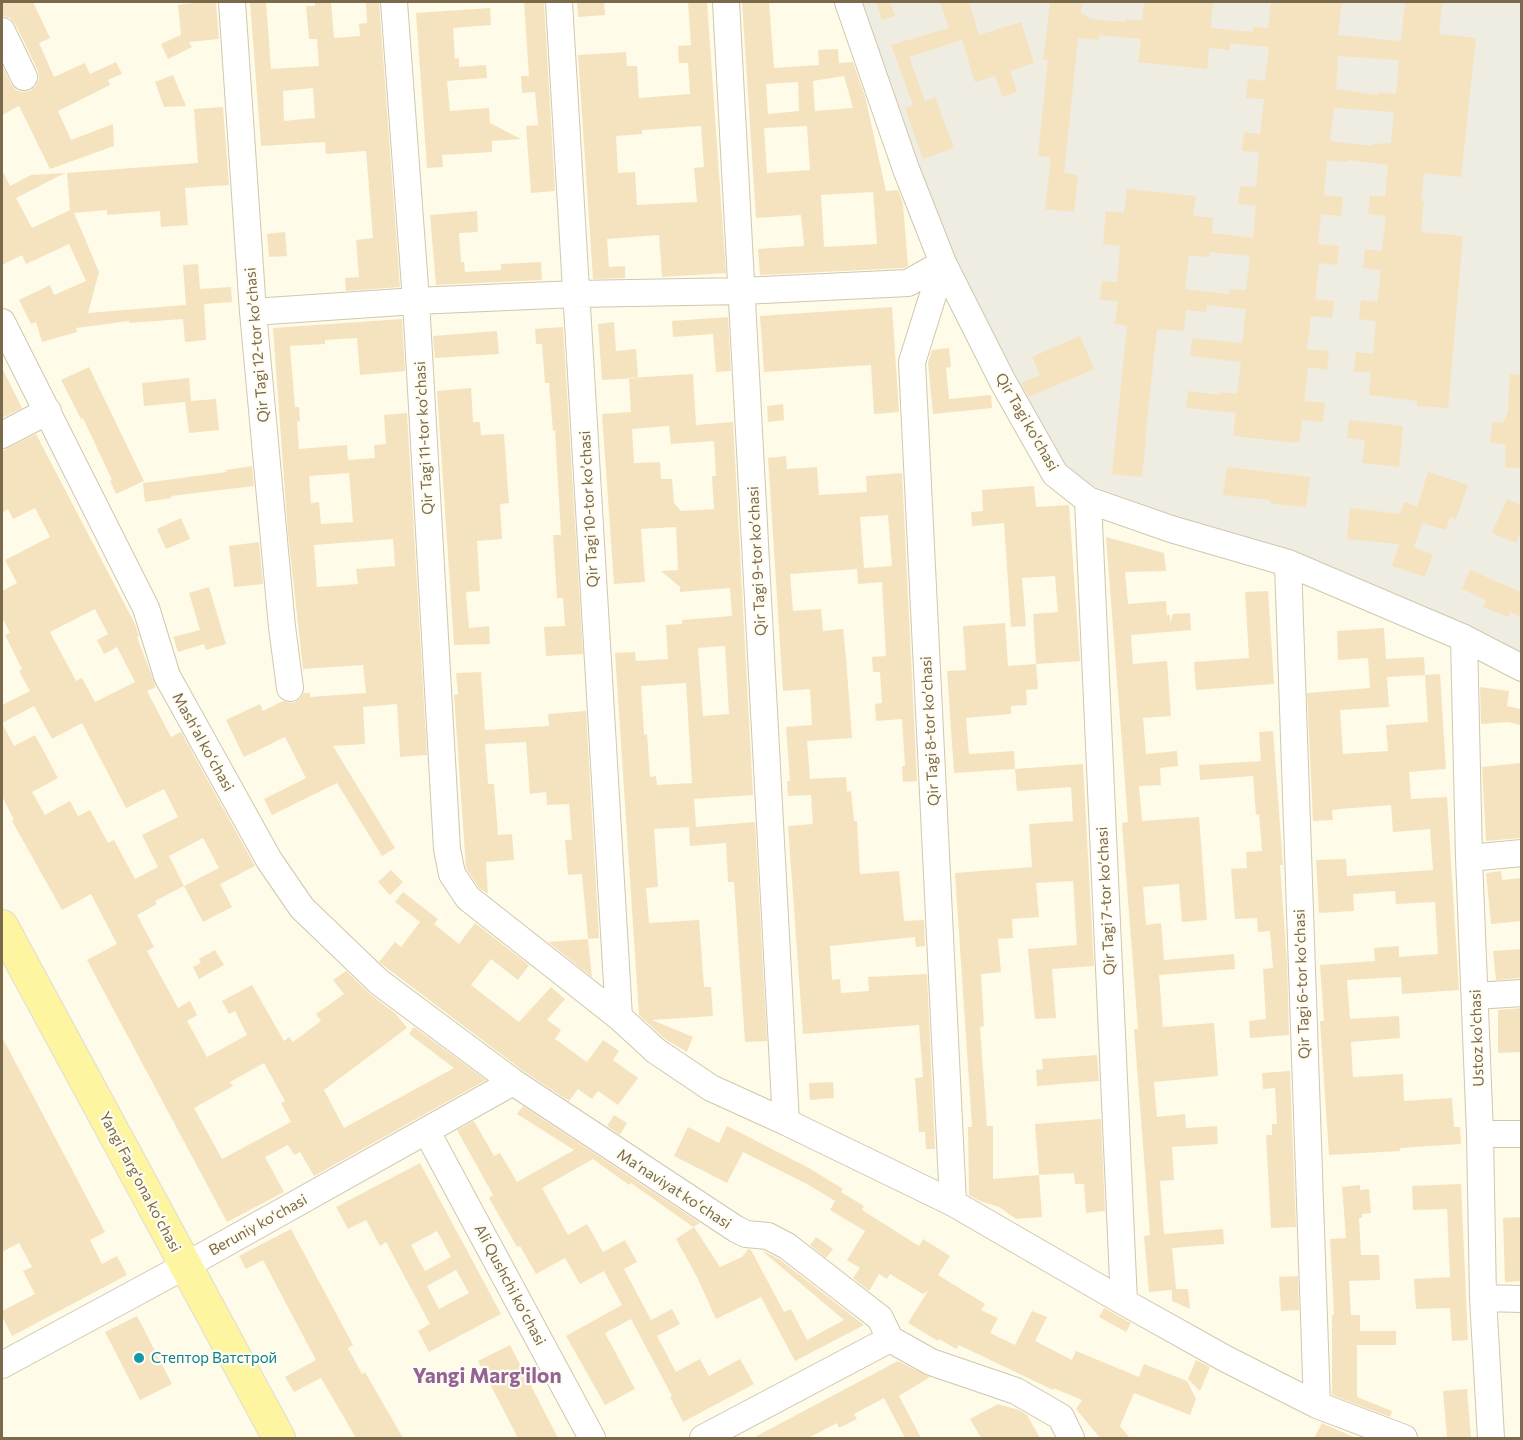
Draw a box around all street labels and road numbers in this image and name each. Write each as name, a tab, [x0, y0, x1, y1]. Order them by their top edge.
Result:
street label: Qir Tagi 12-tor koʼchasi	[241, 267, 273, 423]
street label: Qir Tagi 11-tor koʼchasi	[411, 361, 437, 515]
street label: Qir Tagi ko'chasi	[992, 370, 1062, 474]
street label: Qir Tagi 10-tor koʼchasi	[576, 430, 602, 588]
street label: Qir Tagi 9-tor koʼchasi	[744, 486, 770, 636]
street label: Qir Tagi 8-tor koʼchasi	[917, 656, 943, 806]
street label: Mashʻal koʻchasi	[168, 689, 238, 795]
street label: Qir Tagi 7-tor koʼchasi	[1093, 826, 1119, 976]
street label: Qir Tagi 6-tor koʼchasi	[1290, 909, 1314, 1059]
street label: Ustoz ko'chasi	[1466, 989, 1488, 1087]
street label: Yangi Fargʻona koʻchasi	[95, 1109, 185, 1255]
street label: Maʻnaviyat koʻchasi	[614, 1145, 734, 1233]
street label: Beruniy koʻchasi	[206, 1191, 310, 1259]
street label: Ali Qushchi koʻchasi	[471, 1221, 549, 1349]

